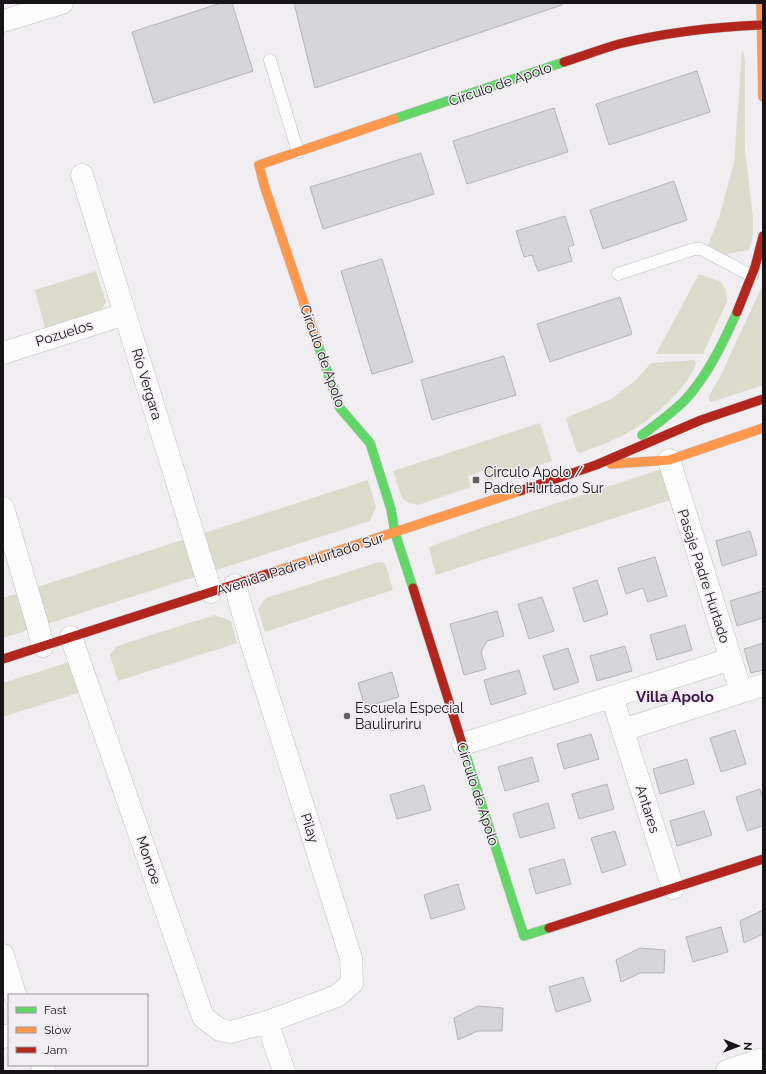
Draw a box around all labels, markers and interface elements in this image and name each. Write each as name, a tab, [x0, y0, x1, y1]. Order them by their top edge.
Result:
street label: Círculo de Apolo	[446, 59, 554, 109]
street label: Círculo de Apolo	[297, 303, 349, 409]
street label: Pozuelos	[33, 317, 95, 349]
street label: Río Vergara	[129, 346, 165, 422]
place label: Circulo Apolo / Padre Hurtado Sur	[484, 464, 604, 496]
marker: Circulo Apolo / Padre Hurtado Sur	[471, 475, 481, 485]
street label: Pasaje Padre Hurtado	[675, 507, 733, 645]
street label: Avenida Padre Hurtado Sur	[214, 529, 386, 599]
district label: Villa Apolo	[636, 688, 714, 706]
place label: Escuela Especial Bauliruriru	[355, 700, 464, 732]
marker: Escuela Especial Bauliruriru	[342, 711, 352, 721]
street label: Círculo de Apolo	[454, 740, 502, 848]
street label: Antares	[633, 783, 663, 835]
street label: Pilay	[298, 811, 322, 845]
street label: Monroe	[133, 834, 165, 886]
legend	[8, 994, 148, 1066]
text: Fast	[44, 1003, 67, 1017]
text: Slow	[44, 1023, 71, 1037]
north arrow	[718, 1026, 758, 1066]
text: N	[741, 1042, 754, 1050]
text: Jam	[44, 1043, 67, 1057]

